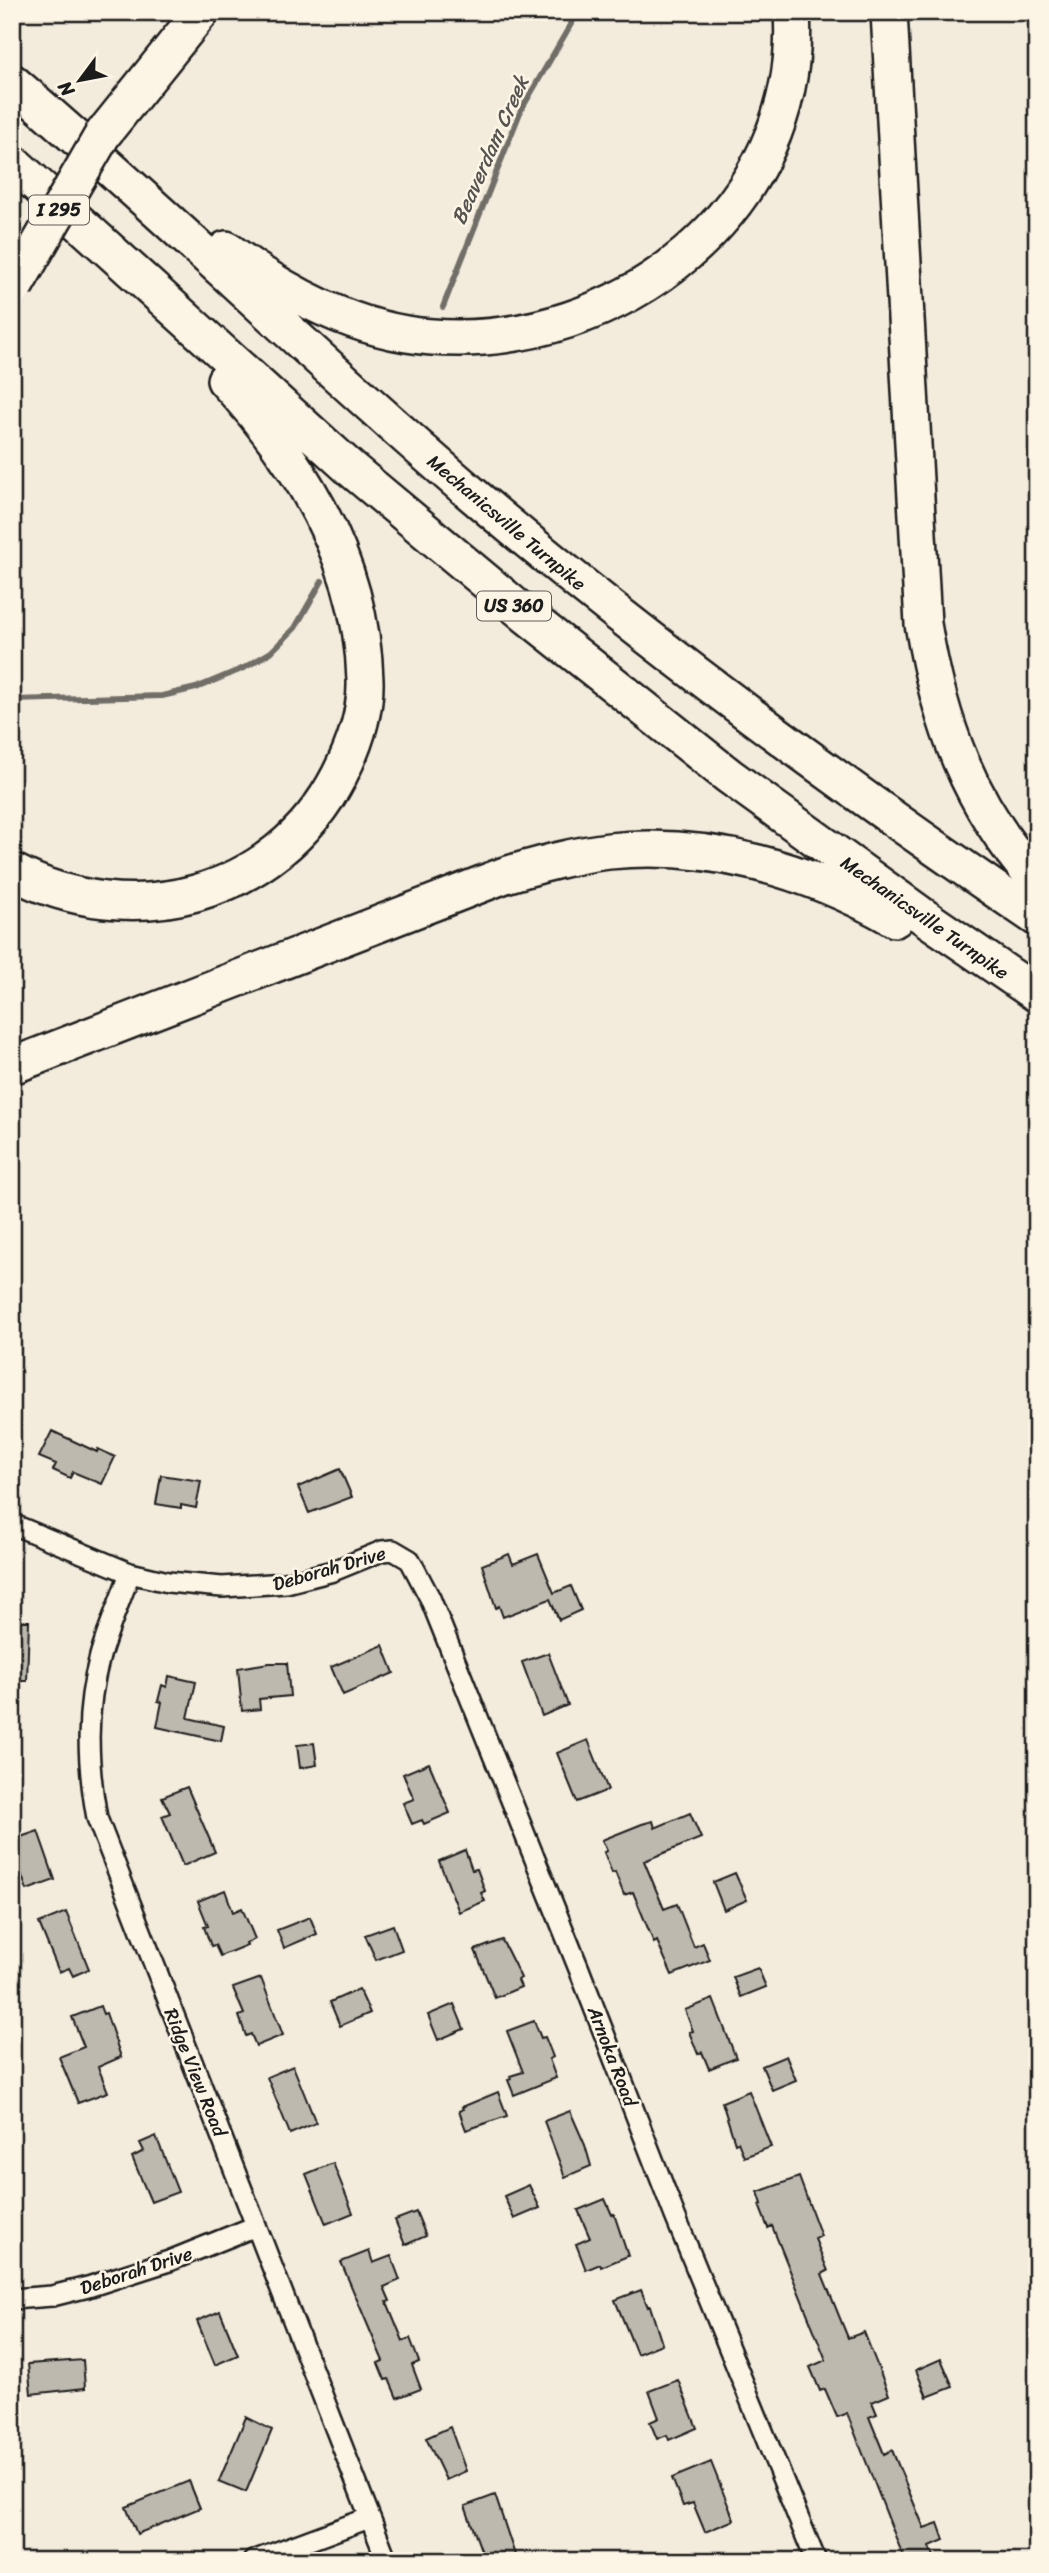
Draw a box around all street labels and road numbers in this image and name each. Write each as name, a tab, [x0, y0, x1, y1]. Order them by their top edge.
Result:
road number: I 295	[29, 196, 89, 224]
street label: Mechanicsville Turnpike	[420, 446, 594, 599]
road number: US 360	[477, 592, 551, 620]
street label: Mechanicsville Turnpike	[833, 847, 1016, 988]
street label: Deborah Drive	[269, 1537, 390, 1600]
street label: Arnoka Road	[578, 2000, 647, 2113]
street label: Ridge View Road	[155, 2003, 237, 2143]
street label: Deborah Drive	[76, 2237, 197, 2304]

